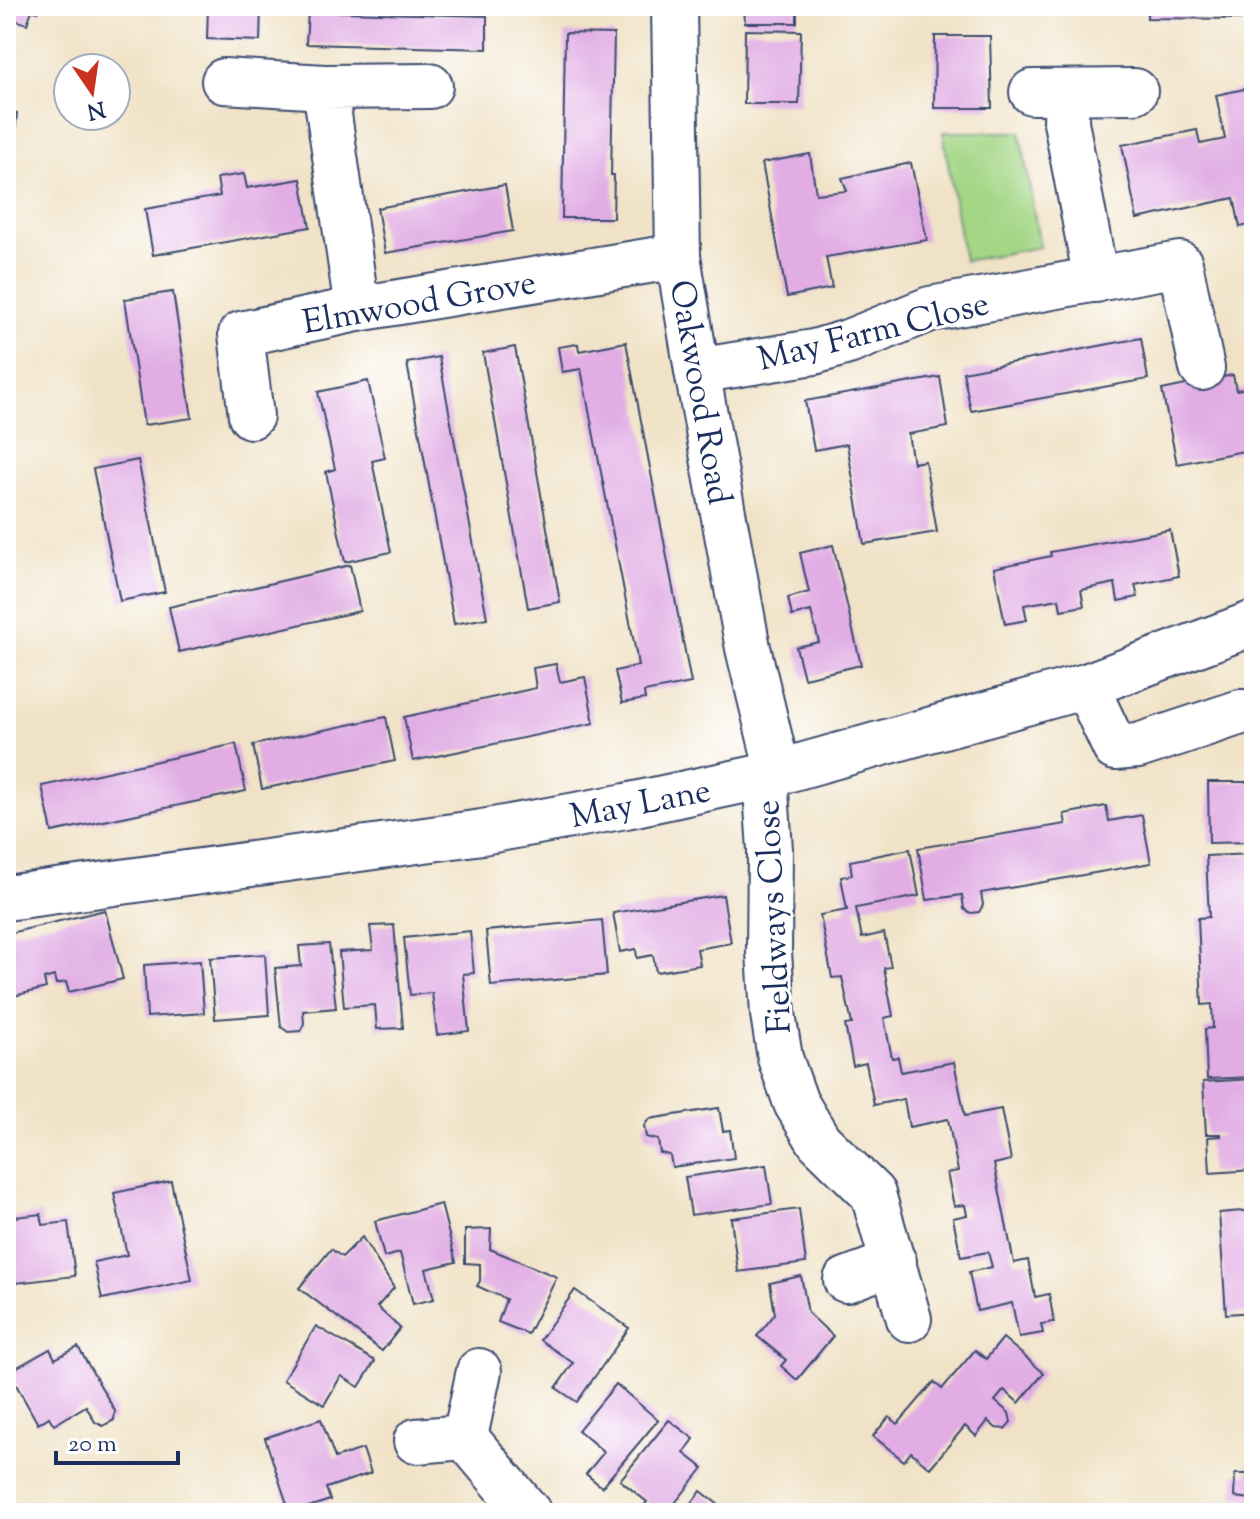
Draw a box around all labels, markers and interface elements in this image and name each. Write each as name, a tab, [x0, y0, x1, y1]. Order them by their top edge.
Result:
north arrow	[52, 52, 132, 132]
text: N	[83, 91, 108, 126]
street label: Elmwood Grove	[299, 260, 540, 349]
street label: Oakwood Road	[655, 277, 742, 509]
street label: May Farm Close	[753, 281, 995, 386]
street label: May Lane	[566, 768, 715, 843]
street label: Fieldways Close	[745, 799, 806, 1035]
scale bar	[56, 1415, 178, 1465]
text: 20 m	[68, 1428, 117, 1462]

